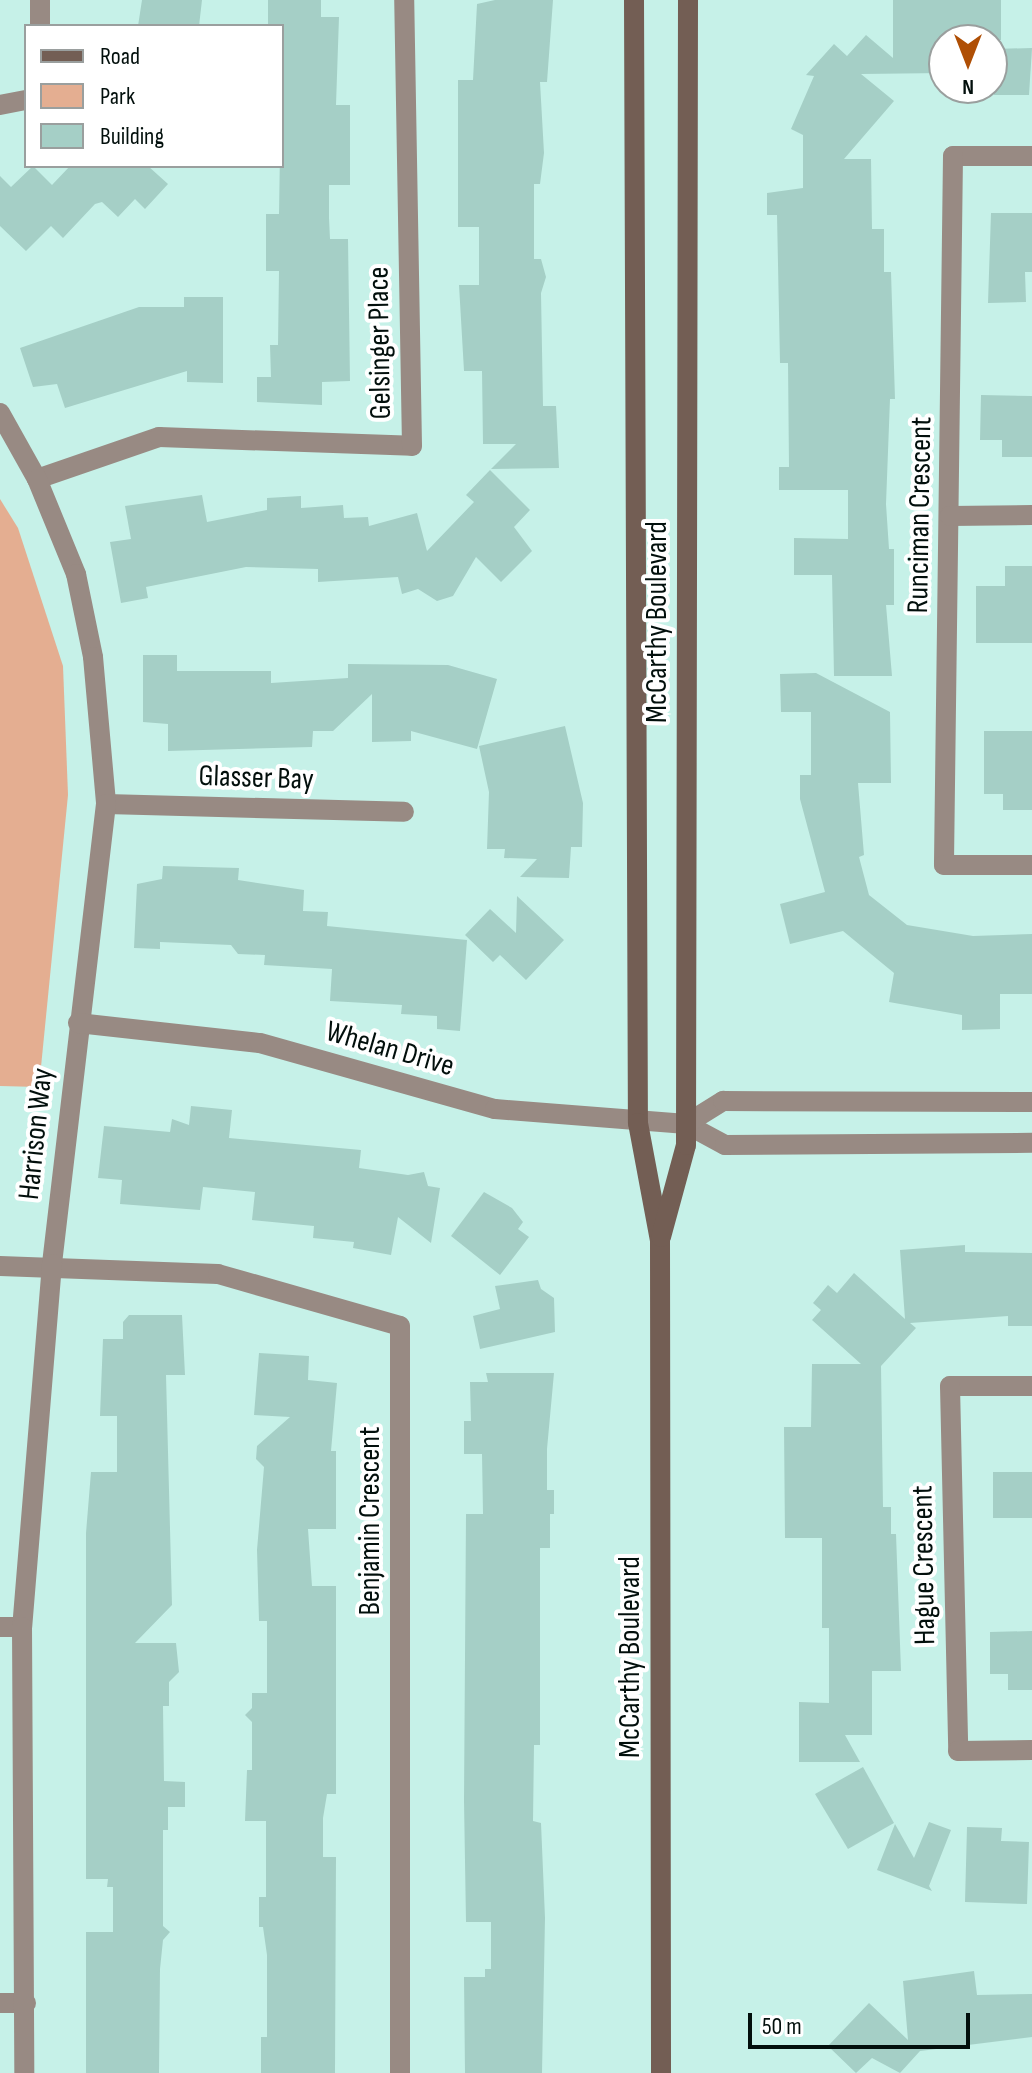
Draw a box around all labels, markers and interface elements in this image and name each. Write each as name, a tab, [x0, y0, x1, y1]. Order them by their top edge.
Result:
legend	[24, 24, 284, 168]
north arrow	[928, 24, 1008, 104]
text: Road	[100, 42, 140, 71]
text: N	[962, 73, 974, 100]
text: Park	[100, 82, 135, 111]
text: Building	[100, 122, 164, 151]
street label: Gelsinger Place	[361, 266, 399, 420]
street label: Runciman Crescent	[900, 416, 940, 614]
street label: McCarthy Boulevard	[639, 521, 675, 723]
street label: Glasser Bay	[198, 758, 314, 798]
street label: Whelan Drive	[322, 1014, 458, 1084]
street label: Harrison Way	[11, 1066, 61, 1202]
street label: Benjamin Crescent	[352, 1426, 388, 1616]
street label: Hague Crescent	[905, 1485, 943, 1645]
street label: McCarthy Boulevard	[612, 1556, 648, 1758]
scale bar	[752, 1997, 974, 2047]
text: 50 m	[762, 2012, 802, 2041]

